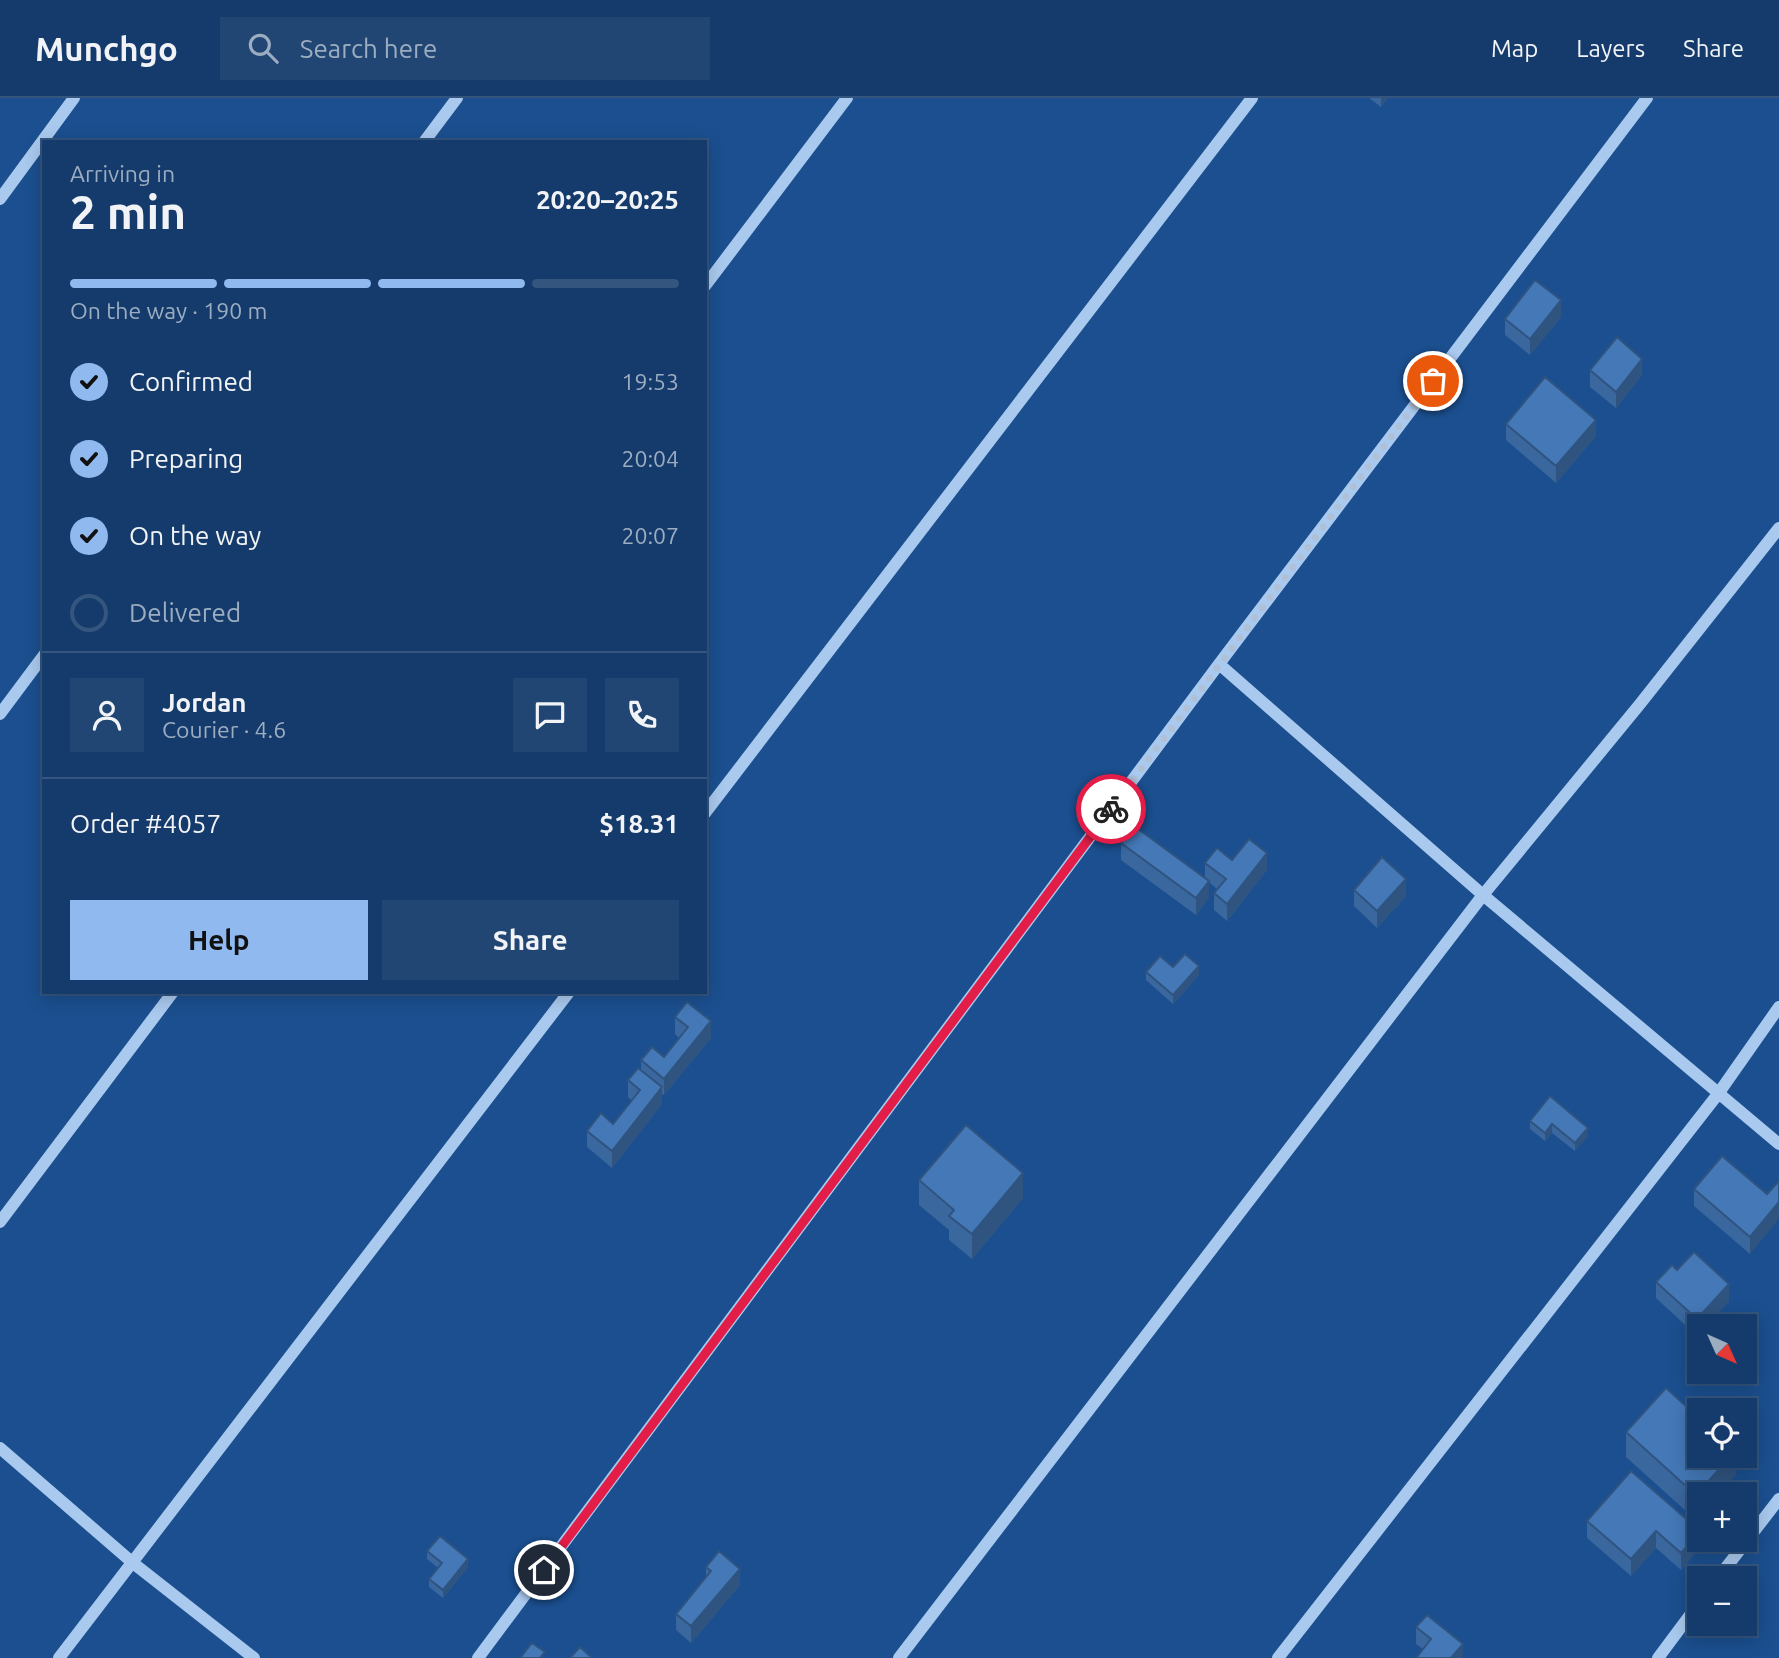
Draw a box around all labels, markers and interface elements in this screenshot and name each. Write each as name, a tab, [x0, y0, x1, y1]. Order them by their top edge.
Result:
search box	[220, 17, 710, 80]
icon: search	[244, 29, 282, 67]
text: Munchgo	[35, 30, 178, 67]
text: Search here	[300, 34, 437, 63]
text: Map	[1491, 35, 1538, 62]
text: Layers	[1576, 35, 1645, 62]
text: Share	[1683, 35, 1744, 62]
text: Arriving in	[70, 161, 175, 186]
text: 20:20–20:25	[536, 185, 679, 214]
text: 2 min	[70, 186, 186, 238]
text: On the way · 190 m	[70, 298, 267, 323]
pin	[1403, 351, 1463, 411]
icon: bag	[1414, 362, 1452, 400]
icon: check	[70, 363, 108, 401]
text: Confirmed	[129, 367, 253, 396]
text: 19:53	[621, 369, 679, 394]
icon: check	[70, 440, 108, 478]
text: Preparing	[129, 444, 243, 473]
text: 20:04	[621, 446, 679, 471]
icon: check	[70, 517, 108, 555]
text: On the way	[129, 521, 261, 550]
text: 20:07	[621, 523, 679, 548]
text: Delivered	[129, 598, 241, 627]
button: person	[70, 678, 144, 752]
button: chat	[513, 678, 587, 752]
button: phone	[605, 678, 679, 752]
text: Jordan	[162, 688, 247, 717]
text: Courier · 4.6	[162, 717, 286, 742]
courier	[1076, 774, 1146, 844]
icon: bike	[1092, 790, 1130, 828]
text: Order #4057	[70, 809, 221, 838]
text: $18.31	[599, 809, 679, 838]
button: Help	[70, 900, 368, 980]
button: Share	[382, 900, 679, 980]
north arrow	[1687, 1314, 1757, 1384]
map controls	[1687, 1314, 1757, 1636]
button: locate	[1687, 1398, 1757, 1468]
button: +	[1687, 1482, 1757, 1552]
pin	[514, 1540, 574, 1600]
icon: home	[525, 1551, 563, 1589]
button: −	[1687, 1566, 1757, 1636]

